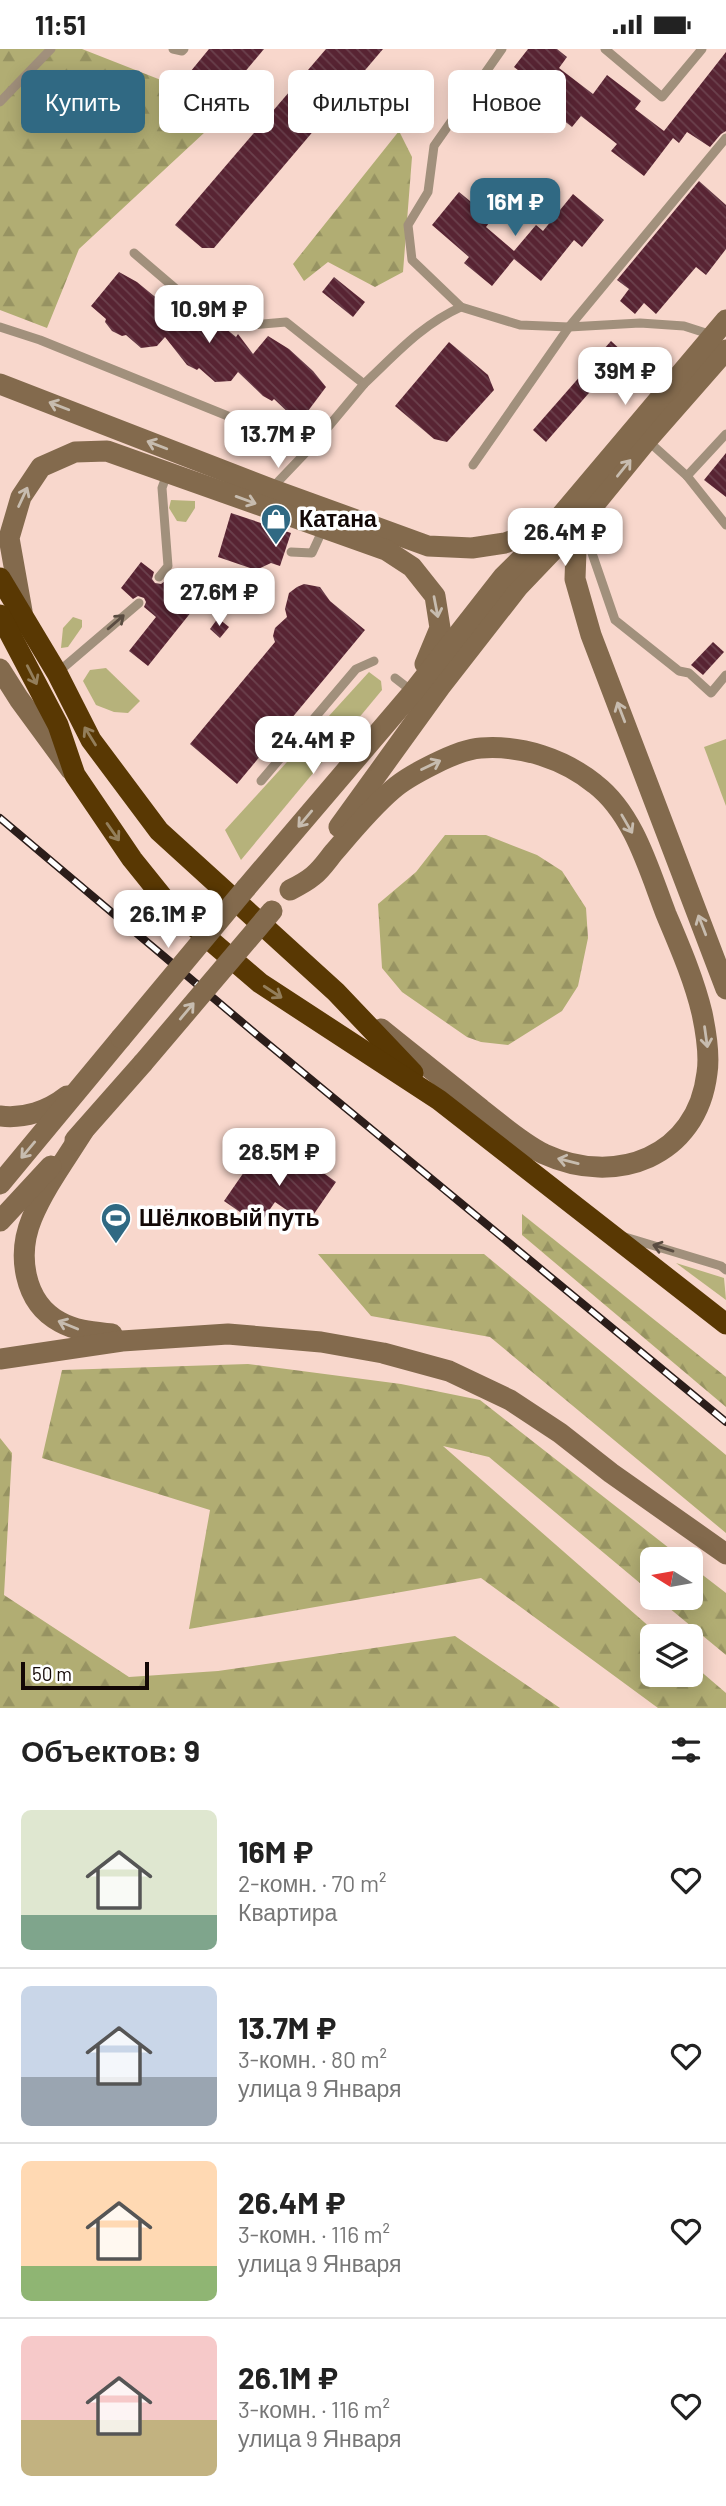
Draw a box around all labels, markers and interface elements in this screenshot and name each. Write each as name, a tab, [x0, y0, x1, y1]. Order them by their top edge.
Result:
text: 11:51	[35, 9, 86, 40]
chip: Купить	[21, 70, 145, 133]
chip: Снять	[159, 70, 274, 133]
chip: Фильтры	[288, 70, 434, 133]
chip: Новое	[448, 70, 566, 133]
pin: 16M ₽	[466, 179, 564, 238]
text: 16M ₽	[486, 187, 544, 215]
pin: 10.9M ₽	[144, 285, 274, 345]
text: 10.9M ₽	[171, 294, 247, 322]
pin: 39M ₽	[576, 347, 674, 407]
text: 39M ₽	[594, 356, 656, 384]
one-way arrow	[49, 399, 71, 412]
pin: 13.7M ₽	[213, 411, 343, 470]
text: 13.7M ₽	[240, 419, 316, 447]
one-way arrow	[147, 437, 169, 450]
one-way arrow	[616, 459, 632, 477]
one-way arrow	[17, 487, 30, 508]
one-way arrow	[234, 495, 256, 507]
shop icon: Катана	[259, 502, 293, 546]
place label: Катана	[299, 504, 377, 532]
pin: 26.4M ₽	[500, 509, 630, 568]
text: 26.4M ₽	[524, 517, 606, 545]
pin: 27.6M ₽	[154, 569, 284, 628]
text: 27.6M ₽	[180, 577, 258, 605]
one-way arrow	[429, 595, 443, 618]
one-way arrow	[107, 614, 125, 630]
one-way arrow	[25, 664, 39, 685]
one-way arrow	[614, 702, 627, 724]
pin: 24.4M ₽	[248, 717, 378, 776]
text: 24.4M ₽	[271, 725, 355, 753]
one-way arrow	[82, 727, 97, 746]
one-way arrow	[420, 758, 441, 772]
one-way arrow	[297, 809, 313, 827]
one-way arrow	[621, 814, 635, 834]
one-way arrow	[106, 822, 120, 841]
pin: 26.1M ₽	[103, 891, 233, 950]
text: 26.1M ₽	[130, 899, 206, 927]
one-way arrow	[694, 915, 707, 937]
one-way arrow	[263, 984, 282, 999]
one-way arrow	[179, 1002, 195, 1020]
one-way arrow	[700, 1025, 713, 1048]
pin: 28.5M ₽	[214, 1129, 344, 1188]
text: 28.5M ₽	[238, 1137, 320, 1165]
one-way arrow	[20, 1141, 36, 1159]
one-way arrow	[557, 1154, 580, 1167]
sports icon: Шёлковый путь	[99, 1201, 133, 1245]
place label: Шёлковый путь	[139, 1203, 320, 1231]
one-way arrow	[653, 1241, 675, 1254]
one-way arrow	[58, 1318, 80, 1331]
north arrow	[640, 1547, 704, 1610]
map controls	[640, 1547, 703, 1687]
button: layers	[640, 1624, 703, 1687]
scale bar	[21, 1659, 149, 1691]
text: 50 m	[32, 1662, 72, 1685]
icon: filters	[667, 1731, 705, 1769]
text: Объектов: 9	[21, 1732, 200, 1768]
text: 16M ₽	[238, 1833, 313, 1869]
icon: home	[77, 1838, 161, 1922]
icon: heart	[667, 1861, 705, 1899]
text: 2-комн. · 70 m²	[238, 1869, 386, 1897]
text: Квартира	[238, 1898, 337, 1926]
text: 13.7M ₽	[238, 2009, 336, 2045]
icon: home	[77, 2014, 161, 2098]
icon: heart	[667, 2037, 705, 2075]
text: 3-комн. · 80 m²	[238, 2045, 387, 2073]
text: улица 9 Января	[238, 2074, 401, 2102]
text: 26.4M ₽	[238, 2184, 346, 2220]
icon: home	[77, 2189, 161, 2273]
icon: heart	[667, 2212, 705, 2250]
text: 3-комн. · 116 m²	[238, 2220, 390, 2248]
text: улица 9 Января	[238, 2249, 401, 2277]
text: 26.1M ₽	[238, 2359, 338, 2395]
icon: home	[77, 2364, 161, 2448]
icon: heart	[667, 2387, 705, 2425]
text: 3-комн. · 116 m²	[238, 2395, 390, 2423]
text: улица 9 Января	[238, 2424, 401, 2452]

